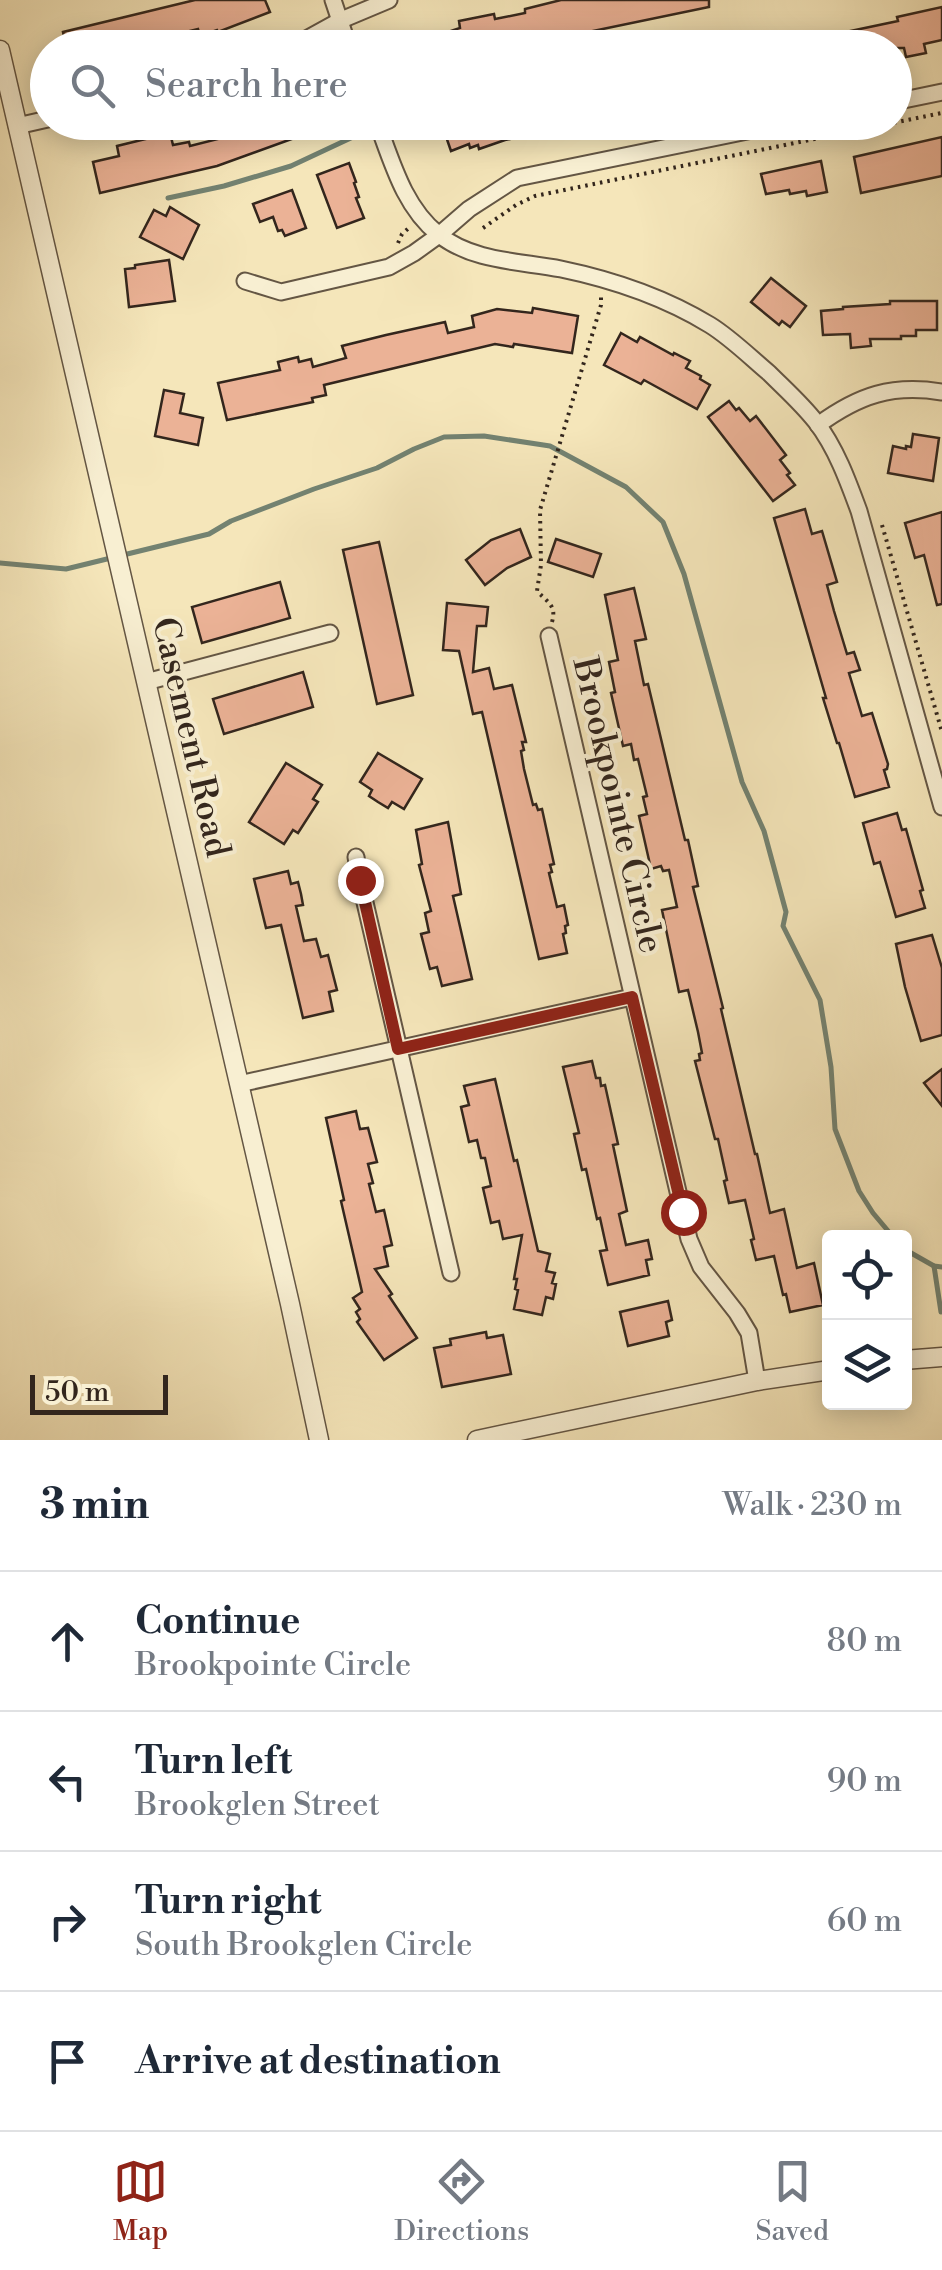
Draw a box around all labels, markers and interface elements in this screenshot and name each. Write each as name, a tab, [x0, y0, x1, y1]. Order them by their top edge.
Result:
search box	[30, 30, 912, 140]
icon: search	[65, 58, 120, 113]
text: Search here	[145, 62, 348, 109]
street label: Casement Road	[142, 613, 239, 862]
street label: Brookpointe Circle	[562, 652, 672, 957]
route end	[338, 858, 384, 904]
route start	[661, 1190, 707, 1236]
map controls	[822, 1230, 912, 1410]
button: locate	[822, 1230, 912, 1320]
button: layers	[822, 1320, 912, 1410]
scale bar	[30, 1370, 168, 1414]
text: 50 m	[45, 1375, 109, 1410]
text: 3 min	[40, 1479, 149, 1532]
text: Walk · 230 m	[722, 1485, 902, 1525]
text: Continue	[135, 1598, 300, 1645]
icon: ahead	[40, 1614, 95, 1669]
text: 80 m	[827, 1621, 902, 1661]
text: Brookpointe Circle	[135, 1645, 411, 1685]
text: Turn left	[135, 1738, 292, 1785]
icon: left	[40, 1754, 95, 1809]
text: 90 m	[827, 1761, 902, 1801]
text: Brookglen Street	[135, 1785, 380, 1825]
text: Turn right	[135, 1878, 321, 1925]
icon: right	[40, 1894, 95, 1949]
text: 60 m	[827, 1901, 902, 1941]
text: South Brookglen Circle	[135, 1925, 472, 1965]
icon: arrive	[40, 2034, 95, 2089]
text: Arrive at destination	[135, 2038, 501, 2085]
tab: Map	[113, 2154, 168, 2249]
tab: Directions	[394, 2154, 529, 2249]
tab: Saved	[755, 2154, 829, 2249]

